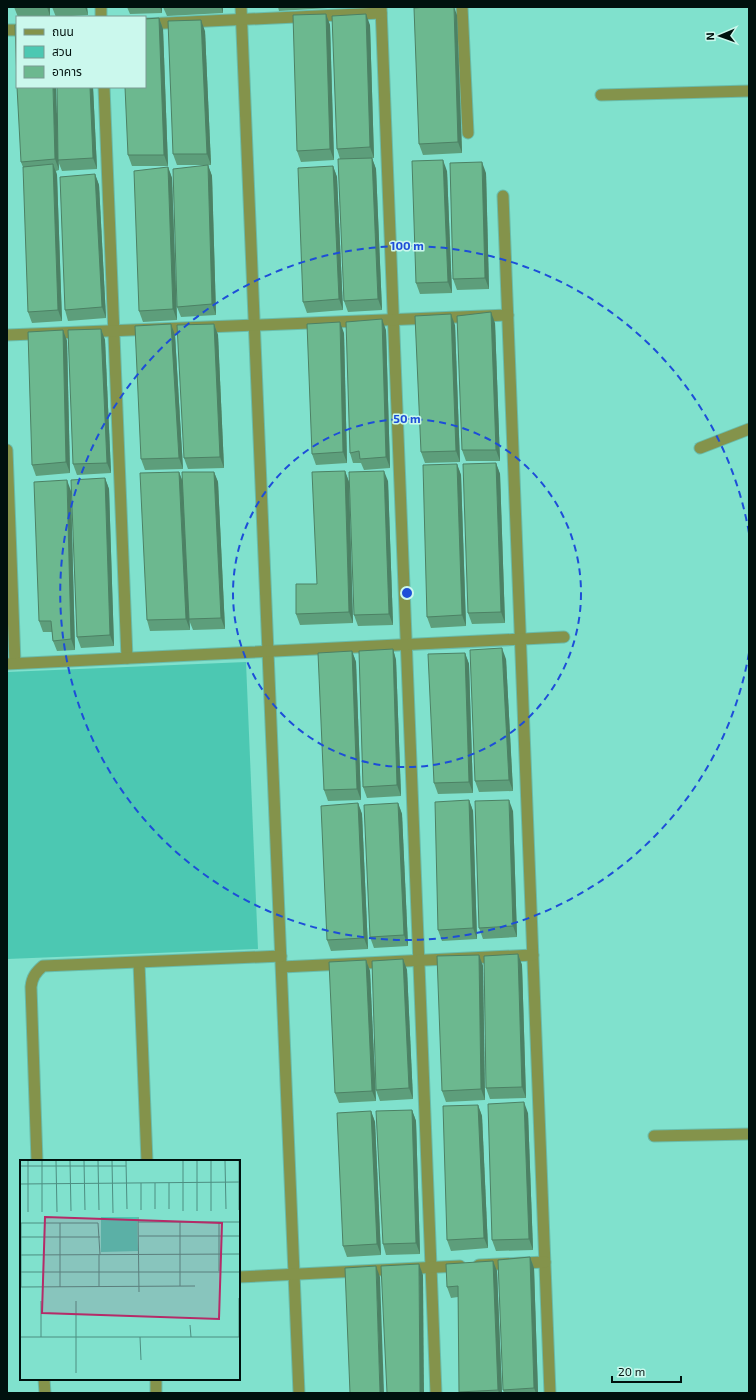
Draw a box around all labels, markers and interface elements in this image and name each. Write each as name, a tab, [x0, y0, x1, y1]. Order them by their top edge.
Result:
legend	[16, 16, 146, 88]
north arrow	[700, 16, 740, 56]
text: ถนน	[52, 24, 74, 38]
text: N	[703, 32, 716, 41]
text: สวน	[52, 44, 72, 58]
text: อาคาร	[52, 64, 82, 78]
text: 100 m	[390, 238, 424, 252]
text: 50 m	[393, 411, 421, 425]
centre of rings	[400, 586, 414, 600]
inset map	[20, 1160, 240, 1380]
scale bar	[612, 1358, 681, 1384]
text: 20 m	[618, 1364, 645, 1378]

